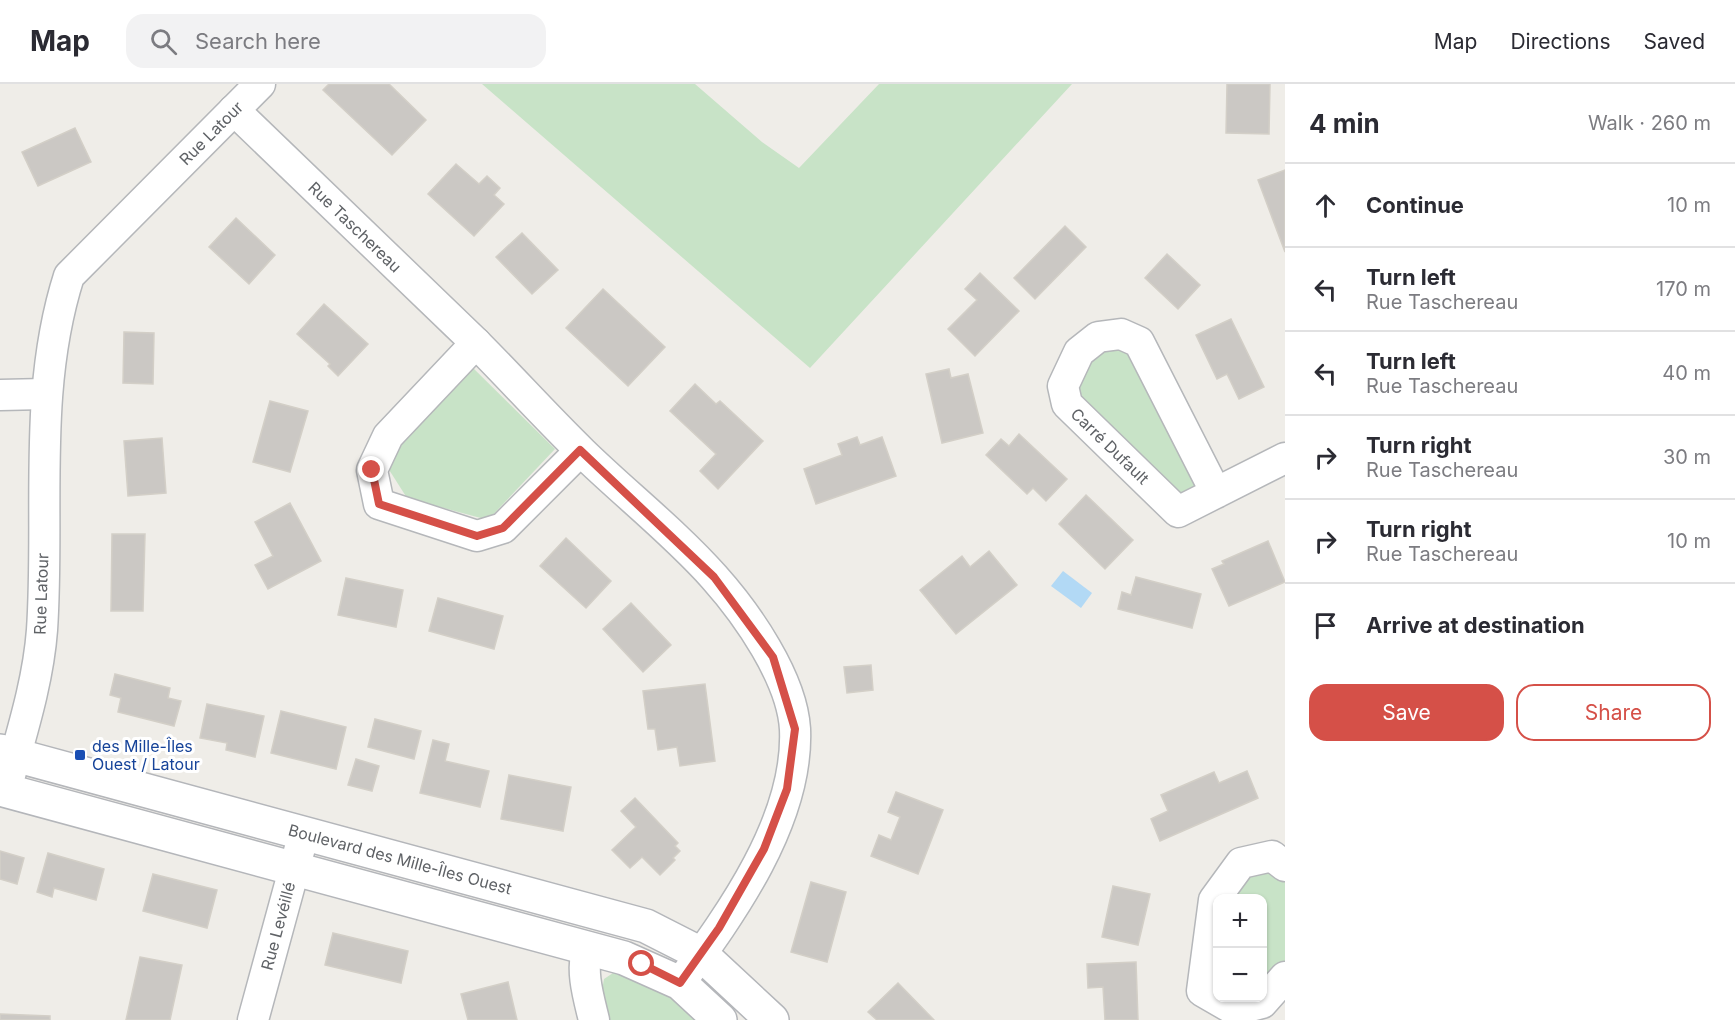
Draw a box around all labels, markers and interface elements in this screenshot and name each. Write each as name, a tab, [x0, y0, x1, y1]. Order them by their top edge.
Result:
search box	[126, 14, 546, 68]
text: Map	[30, 24, 90, 58]
icon: search	[147, 25, 180, 58]
text: Search here	[195, 28, 321, 54]
text: Map	[1434, 29, 1477, 54]
text: Directions	[1510, 29, 1611, 54]
text: Saved	[1644, 29, 1705, 54]
street label: Rue Latour	[175, 97, 247, 169]
text: 4 min	[1309, 108, 1380, 139]
text: Walk · 260 m	[1588, 111, 1711, 135]
street label: Rue Taschereau	[304, 178, 406, 276]
icon: ahead	[1309, 189, 1342, 222]
text: Continue	[1366, 192, 1464, 218]
text: 10 m	[1667, 193, 1711, 217]
text: Turn left	[1366, 264, 1456, 290]
icon: left	[1309, 273, 1342, 306]
text: 170 m	[1656, 277, 1711, 301]
text: Rue Taschereau	[1366, 290, 1518, 314]
text: Turn left	[1366, 348, 1456, 374]
icon: left	[1309, 357, 1342, 390]
text: 40 m	[1662, 361, 1711, 385]
text: Rue Taschereau	[1366, 374, 1518, 398]
street label: Carré Dufault	[1067, 404, 1153, 488]
text: Turn right	[1366, 432, 1472, 458]
icon: right	[1309, 441, 1342, 474]
text: 30 m	[1663, 445, 1711, 469]
route end	[358, 456, 384, 482]
text: Rue Taschereau	[1366, 458, 1518, 482]
text: Turn right	[1366, 516, 1472, 542]
icon: right	[1309, 525, 1342, 558]
text: 10 m	[1667, 529, 1711, 553]
text: Rue Taschereau	[1366, 542, 1518, 566]
street label: Rue Latour	[30, 553, 52, 635]
icon: arrive	[1309, 609, 1342, 642]
text: Arrive at destination	[1366, 612, 1585, 638]
button: Save	[1309, 684, 1504, 741]
button: Share	[1516, 684, 1711, 741]
place label: des Mille-Îles Ouest / Latour	[92, 736, 200, 774]
marker: des Mille-Îles Ouest / Latour	[73, 748, 87, 762]
street label: Boulevard des Mille-Îles Ouest	[286, 820, 514, 898]
street label: Rue Levéillé	[257, 880, 299, 972]
map controls	[1213, 894, 1267, 1002]
button: +	[1213, 894, 1267, 948]
button: −	[1213, 948, 1267, 1002]
route start	[628, 950, 654, 976]

